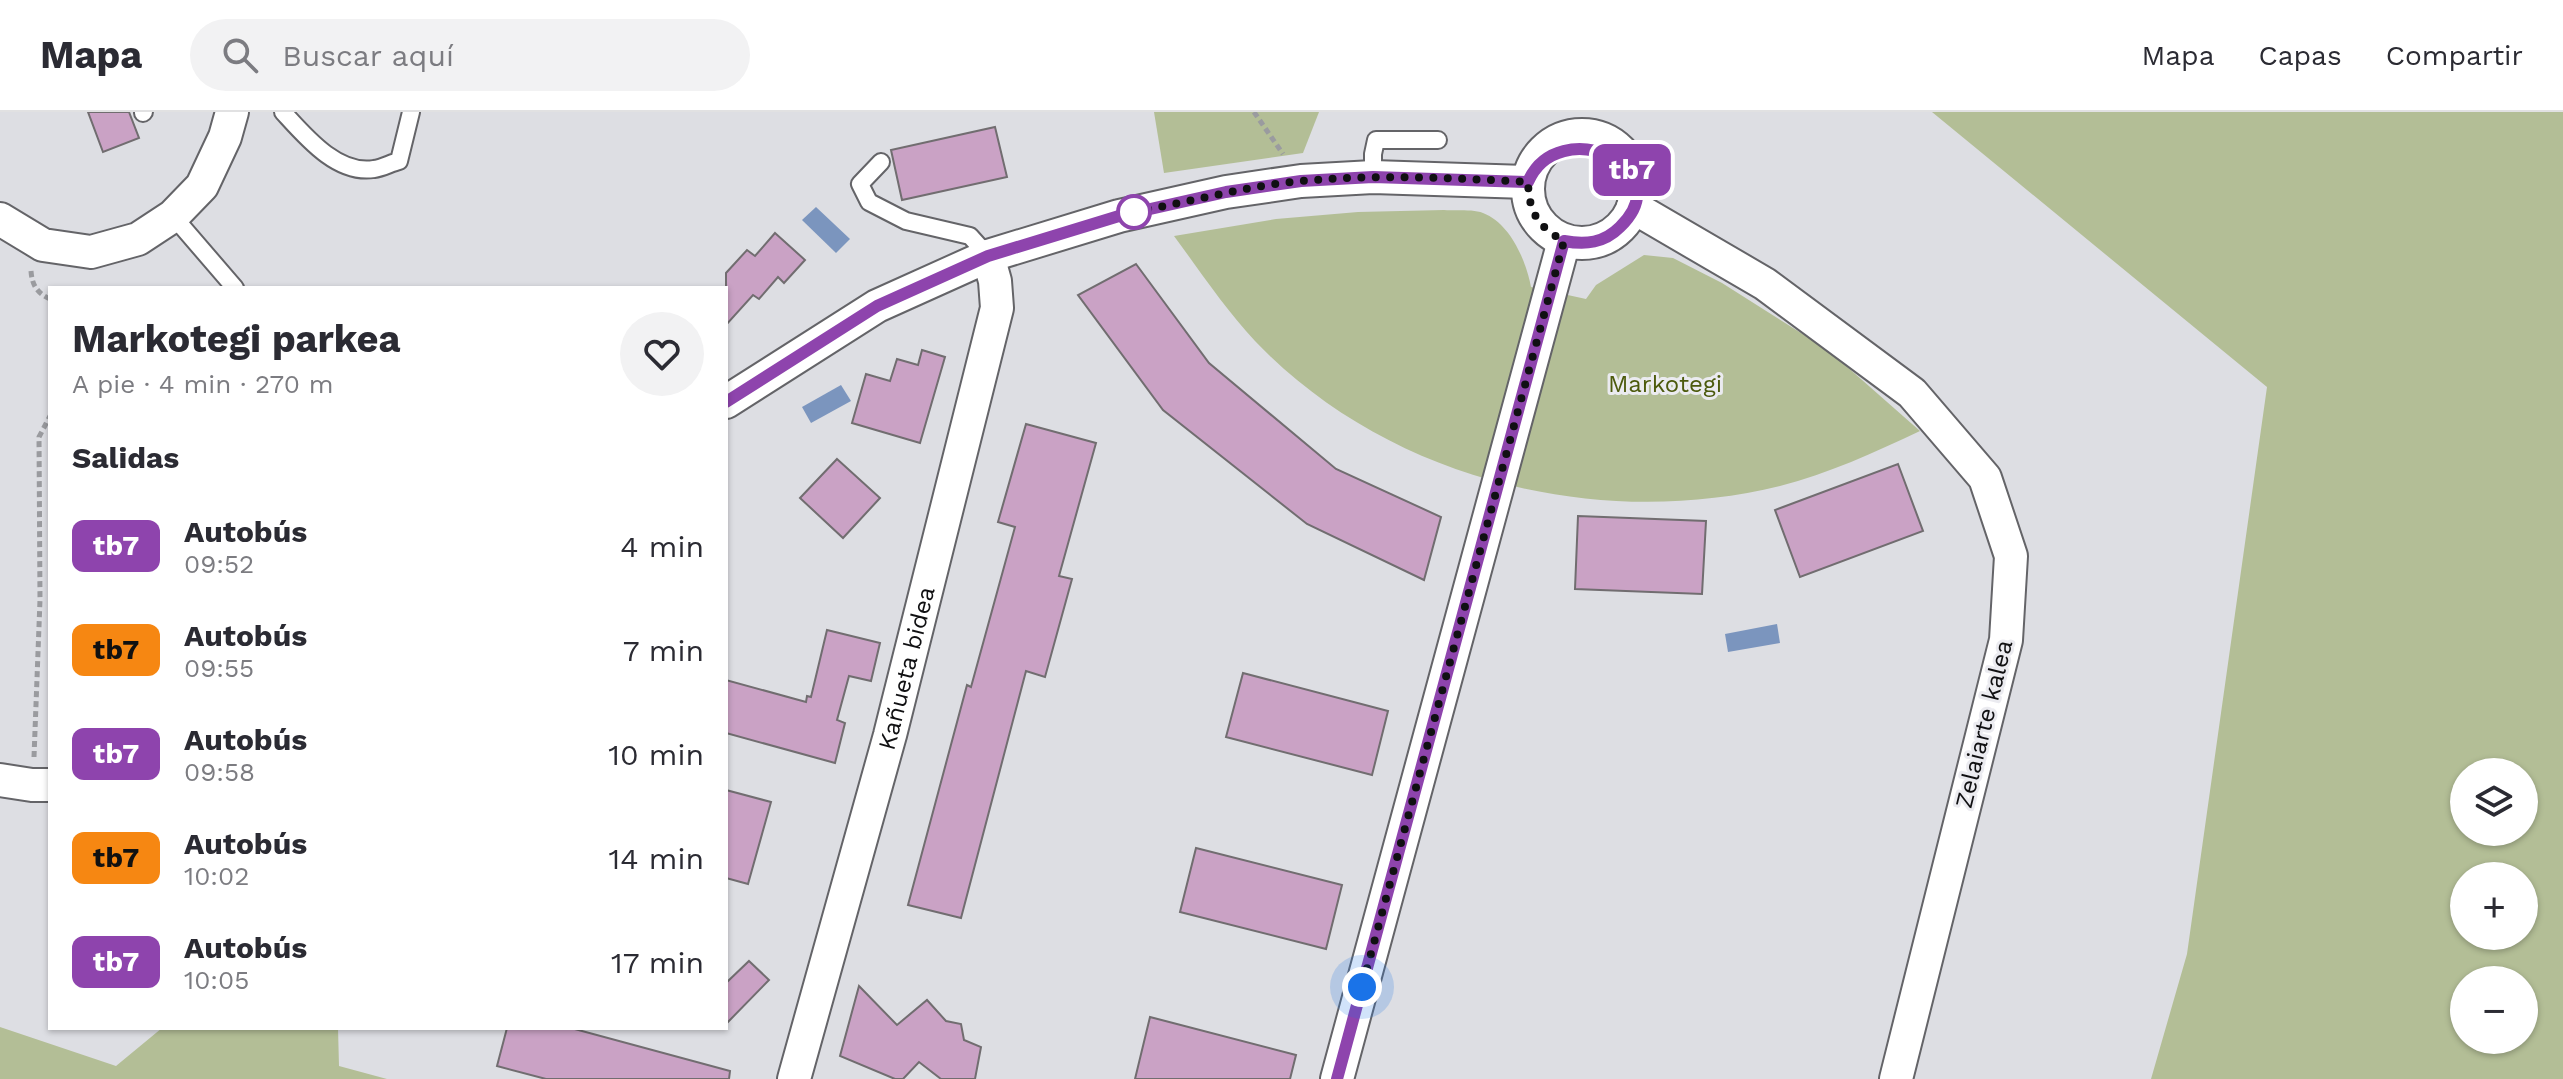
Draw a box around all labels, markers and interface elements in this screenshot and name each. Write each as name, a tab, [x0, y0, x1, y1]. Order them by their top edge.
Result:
search box	[190, 19, 750, 91]
text: Mapa	[40, 33, 142, 77]
icon: search	[218, 33, 262, 77]
text: Buscar aquí	[282, 38, 454, 73]
text: Mapa	[2141, 39, 2214, 72]
text: Capas	[2258, 39, 2342, 72]
text: Compartir	[2386, 39, 2523, 72]
line badge: tb7	[1586, 144, 1678, 196]
text: tb7	[1609, 153, 1655, 186]
unlabelled marker	[1117, 195, 1151, 229]
button: heart	[620, 312, 704, 396]
text: Markotegi parkea	[72, 317, 400, 361]
text: A pie · 4 min · 270 m	[72, 369, 333, 399]
park label: Markotegi	[1608, 370, 1722, 398]
text: Salidas	[72, 440, 179, 475]
text: Autobús	[184, 514, 307, 549]
text: tb7	[93, 529, 139, 562]
text: 4 min	[620, 529, 704, 564]
text: 09:52	[184, 549, 254, 579]
street label: Kañueta bidea	[873, 584, 941, 753]
text: Autobús	[184, 618, 307, 653]
text: tb7	[93, 633, 139, 666]
text: 7 min	[623, 633, 704, 668]
street label: Zelaiarte kalea	[1950, 637, 2018, 811]
text: 09:55	[184, 653, 254, 683]
text: Autobús	[184, 722, 307, 757]
text: tb7	[93, 737, 139, 770]
text: 10 min	[608, 737, 704, 772]
text: 09:58	[184, 757, 255, 787]
map controls	[2450, 758, 2538, 1054]
button: layers	[2450, 758, 2538, 846]
text: Autobús	[184, 826, 307, 861]
text: tb7	[93, 841, 139, 874]
text: 14 min	[609, 841, 704, 876]
text: 10:02	[184, 861, 249, 891]
button: +	[2450, 862, 2538, 950]
text: Autobús	[184, 930, 307, 965]
text: tb7	[93, 945, 139, 978]
text: 17 min	[611, 945, 704, 980]
text: 10:05	[184, 965, 249, 995]
button: −	[2450, 966, 2538, 1054]
your location	[1342, 967, 1382, 1007]

